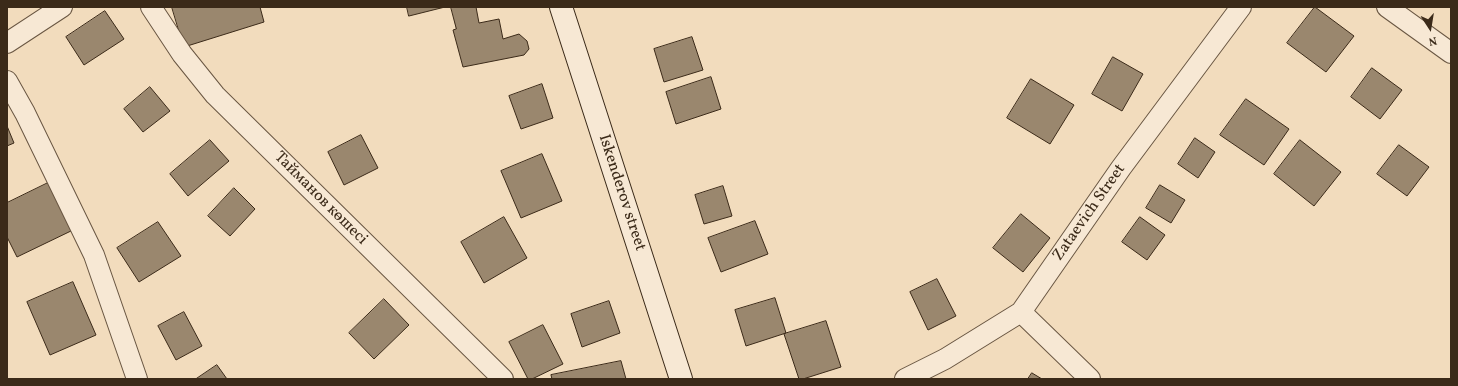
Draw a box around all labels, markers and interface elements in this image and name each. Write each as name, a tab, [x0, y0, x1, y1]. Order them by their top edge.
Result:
north arrow	[1410, 8, 1450, 48]
text: N	[1427, 32, 1438, 48]
street label: Iskenderov street	[593, 132, 649, 254]
street label: Тайманов көшесі	[269, 148, 371, 250]
street label: Zataevich Street	[1050, 161, 1130, 265]

